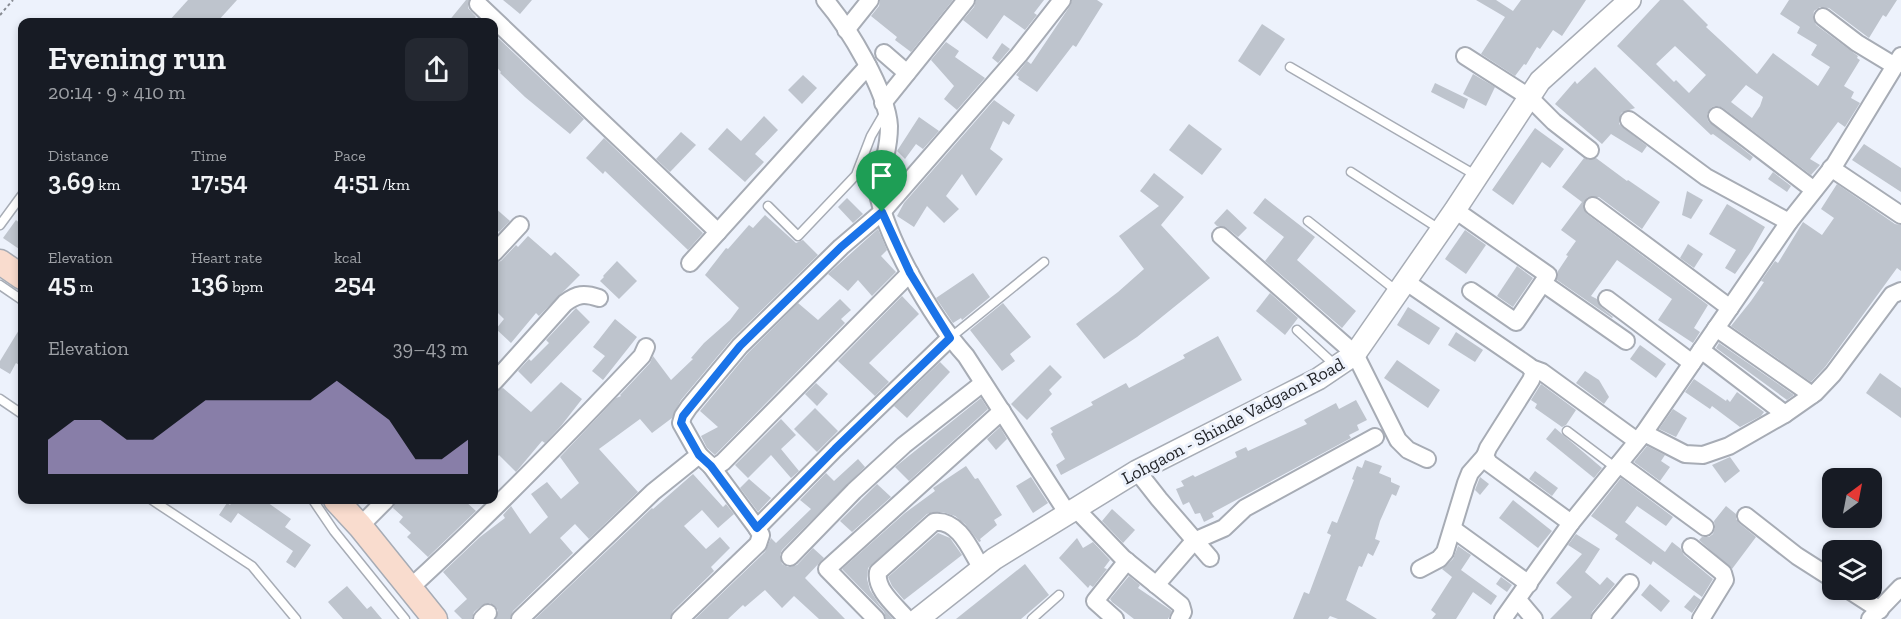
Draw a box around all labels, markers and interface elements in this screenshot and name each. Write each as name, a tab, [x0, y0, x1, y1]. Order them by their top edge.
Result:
text: Evening run	[48, 38, 226, 77]
button: share	[405, 38, 468, 101]
text: 20:14 · 9 × 410 m	[48, 80, 186, 104]
text: Distance	[48, 146, 109, 165]
text: Time	[191, 146, 227, 165]
text: Pace	[334, 146, 366, 165]
pin	[856, 150, 907, 212]
icon: arrive	[865, 159, 898, 192]
text: 3.69	[48, 165, 95, 197]
text: 17:54	[191, 165, 248, 197]
text: 4:51	[334, 165, 379, 197]
text: km	[95, 175, 120, 194]
text: /km	[379, 175, 410, 194]
text: Elevation	[48, 248, 113, 267]
text: Heart rate	[191, 248, 262, 267]
text: kcal	[334, 248, 361, 267]
text: 45	[48, 267, 76, 299]
text: 136	[191, 267, 229, 299]
text: 254	[334, 267, 376, 299]
text: m	[76, 277, 93, 296]
text: bpm	[229, 277, 263, 296]
text: Elevation	[48, 336, 129, 360]
text: 39–43 m	[393, 336, 468, 360]
street label: Lohgaon - Shinde Vadgaon Road	[1118, 353, 1348, 489]
north arrow	[1822, 468, 1882, 528]
map controls	[1822, 468, 1882, 600]
button: layers	[1822, 540, 1882, 600]

